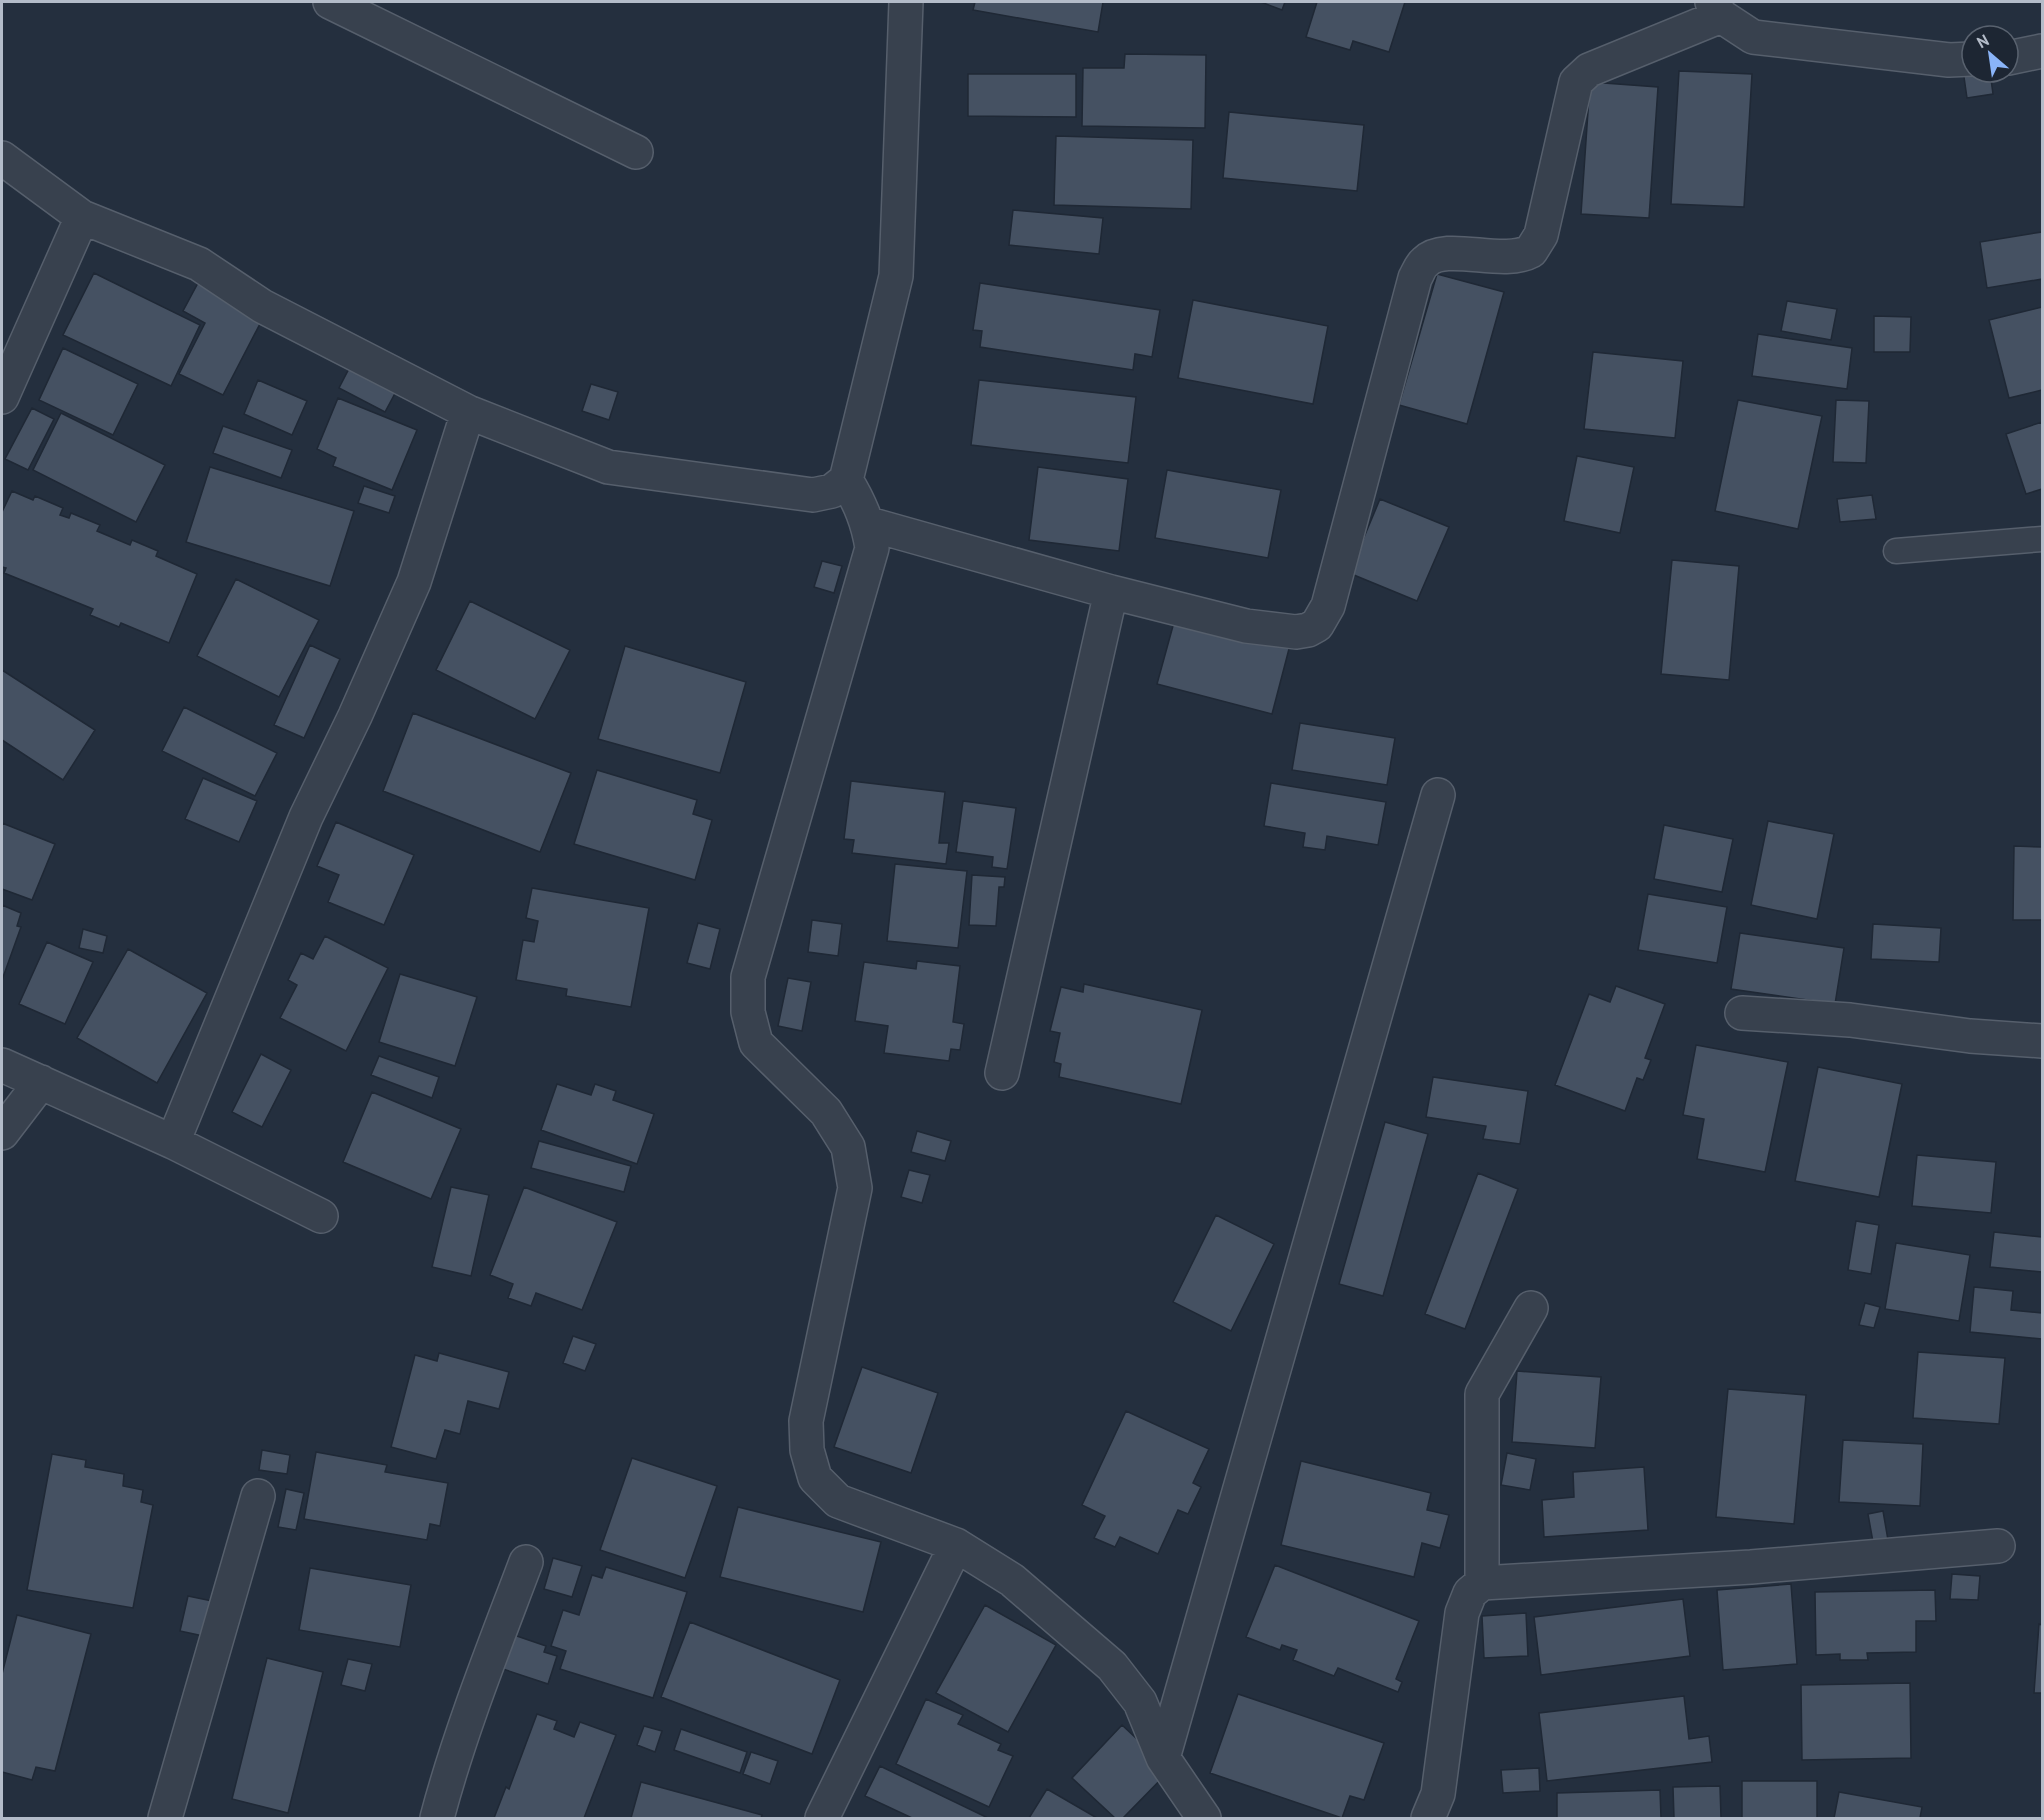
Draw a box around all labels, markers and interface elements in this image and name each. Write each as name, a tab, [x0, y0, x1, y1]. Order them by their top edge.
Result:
north arrow	[1960, 24, 2020, 84]
text: N	[1973, 30, 1992, 52]

